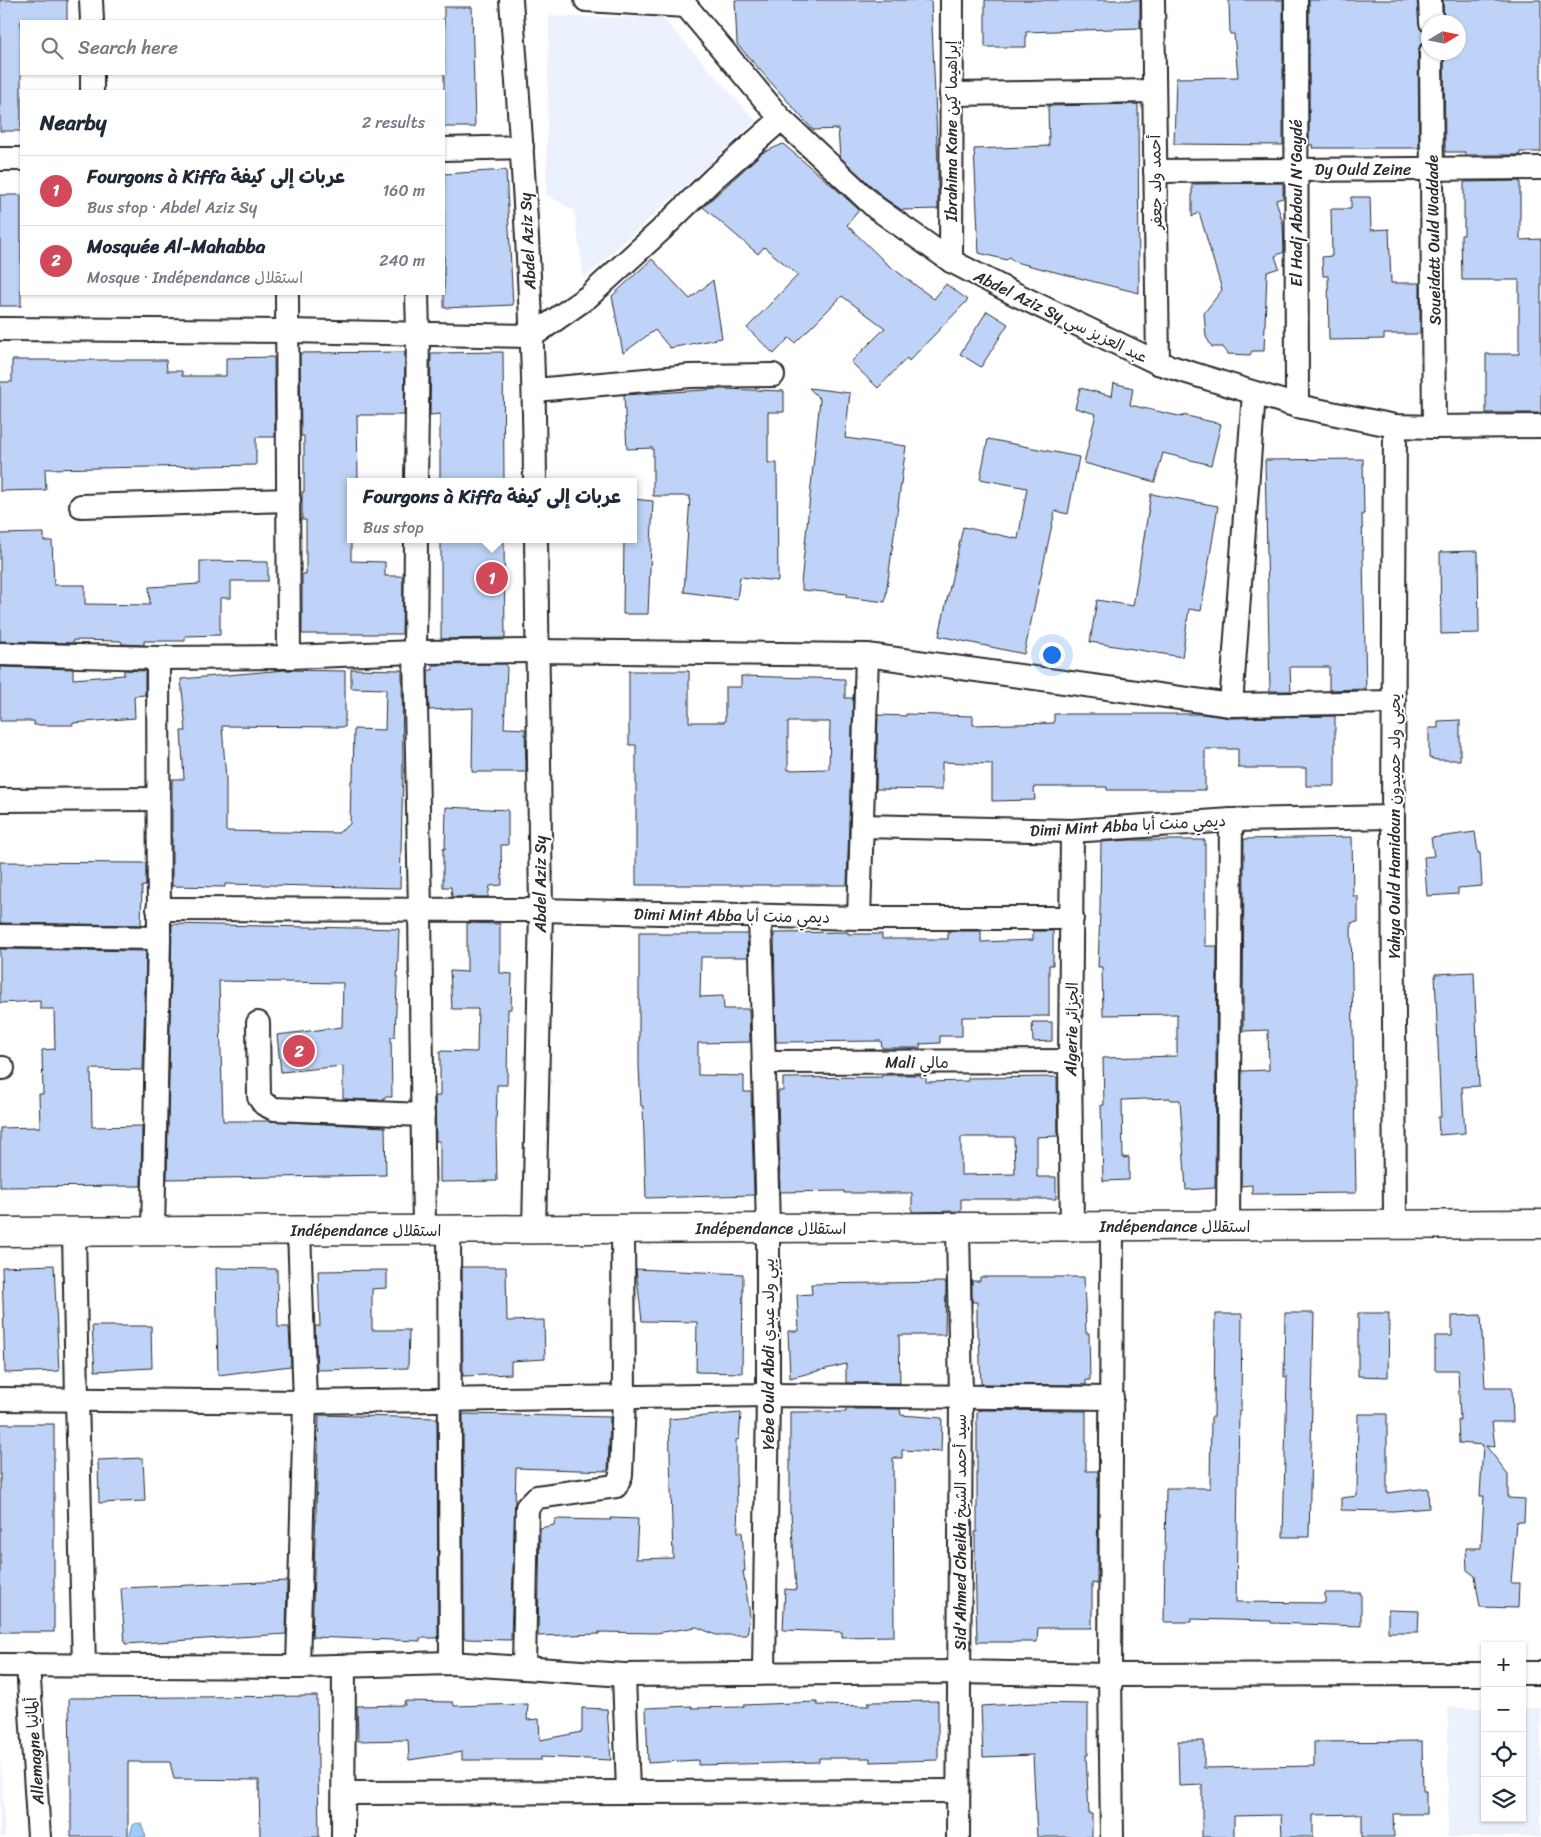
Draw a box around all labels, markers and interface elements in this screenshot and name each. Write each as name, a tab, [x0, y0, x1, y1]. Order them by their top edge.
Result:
north arrow	[1421, 15, 1466, 60]
search box	[20, 20, 445, 75]
text: Search here	[78, 31, 178, 64]
icon: search	[38, 34, 66, 62]
street label: Ibrahima Kane إبراهيما كين	[937, 41, 966, 222]
text: Nearby	[40, 104, 106, 142]
text: 2 results	[362, 108, 425, 137]
street label: El Hadj Abdoul N'Gaydé	[1282, 119, 1311, 287]
street label: أحمد ولد جعفر	[1140, 134, 1171, 232]
street label: Soueidatt Ould Waddade	[1418, 154, 1449, 325]
street label: Dy Ould Zeine	[1315, 155, 1411, 184]
text: Fourgons à Kiffa عربات إلى كيفة	[87, 160, 345, 193]
text: 1	[53, 176, 59, 205]
text: 160 m	[382, 176, 425, 205]
street label: Abdel Aziz Sy	[510, 191, 545, 291]
text: Bus stop · Abdel Aziz Sy	[87, 193, 257, 222]
text: Mosquée Al-Mahabba	[87, 230, 265, 263]
text: 2	[51, 246, 61, 275]
text: 240 m	[379, 246, 425, 275]
street label: Abdel Aziz Sy عبد العزيز سي	[968, 261, 1153, 371]
text: Mosque · Indépendance استقلال	[87, 263, 303, 292]
popup	[347, 478, 637, 543]
text: Fourgons à Kiffa عربات إلى كيفة	[363, 480, 621, 513]
text: Bus stop	[363, 513, 424, 542]
pin: 1	[476, 559, 508, 597]
your location	[1039, 642, 1065, 668]
street label: Yahya Ould Hamidoun يحيى ولد حميدون	[1380, 693, 1409, 959]
street label: Dimi Mint Abba ديمي منت أبا	[1029, 806, 1227, 845]
street label: Abdel Aziz Sy	[526, 835, 555, 934]
street label: Dimi Mint Abba ديمي منت أبا	[634, 899, 830, 932]
street label: Algerie الجزائر	[1056, 982, 1087, 1077]
pin: 2	[283, 1032, 315, 1070]
street label: Mali مالي	[885, 1048, 949, 1077]
street label: Indépendance استقلال	[1099, 1212, 1250, 1241]
street label: Indépendance استقلال	[695, 1214, 846, 1243]
street label: Indépendance استقلال	[290, 1216, 441, 1245]
street label: Yebe Ould Abdi يبي ولد عبدي	[754, 1258, 783, 1450]
street label: Sid'Ahmed Cheikh سيد أحمد الشيخ	[946, 1414, 975, 1650]
map controls	[1481, 1642, 1526, 1822]
button: +	[1481, 1642, 1526, 1687]
button: −	[1481, 1687, 1526, 1732]
street label: Allemagne ألمانيا	[16, 1696, 53, 1807]
button: locate	[1481, 1732, 1526, 1777]
button: layers	[1481, 1777, 1526, 1822]

